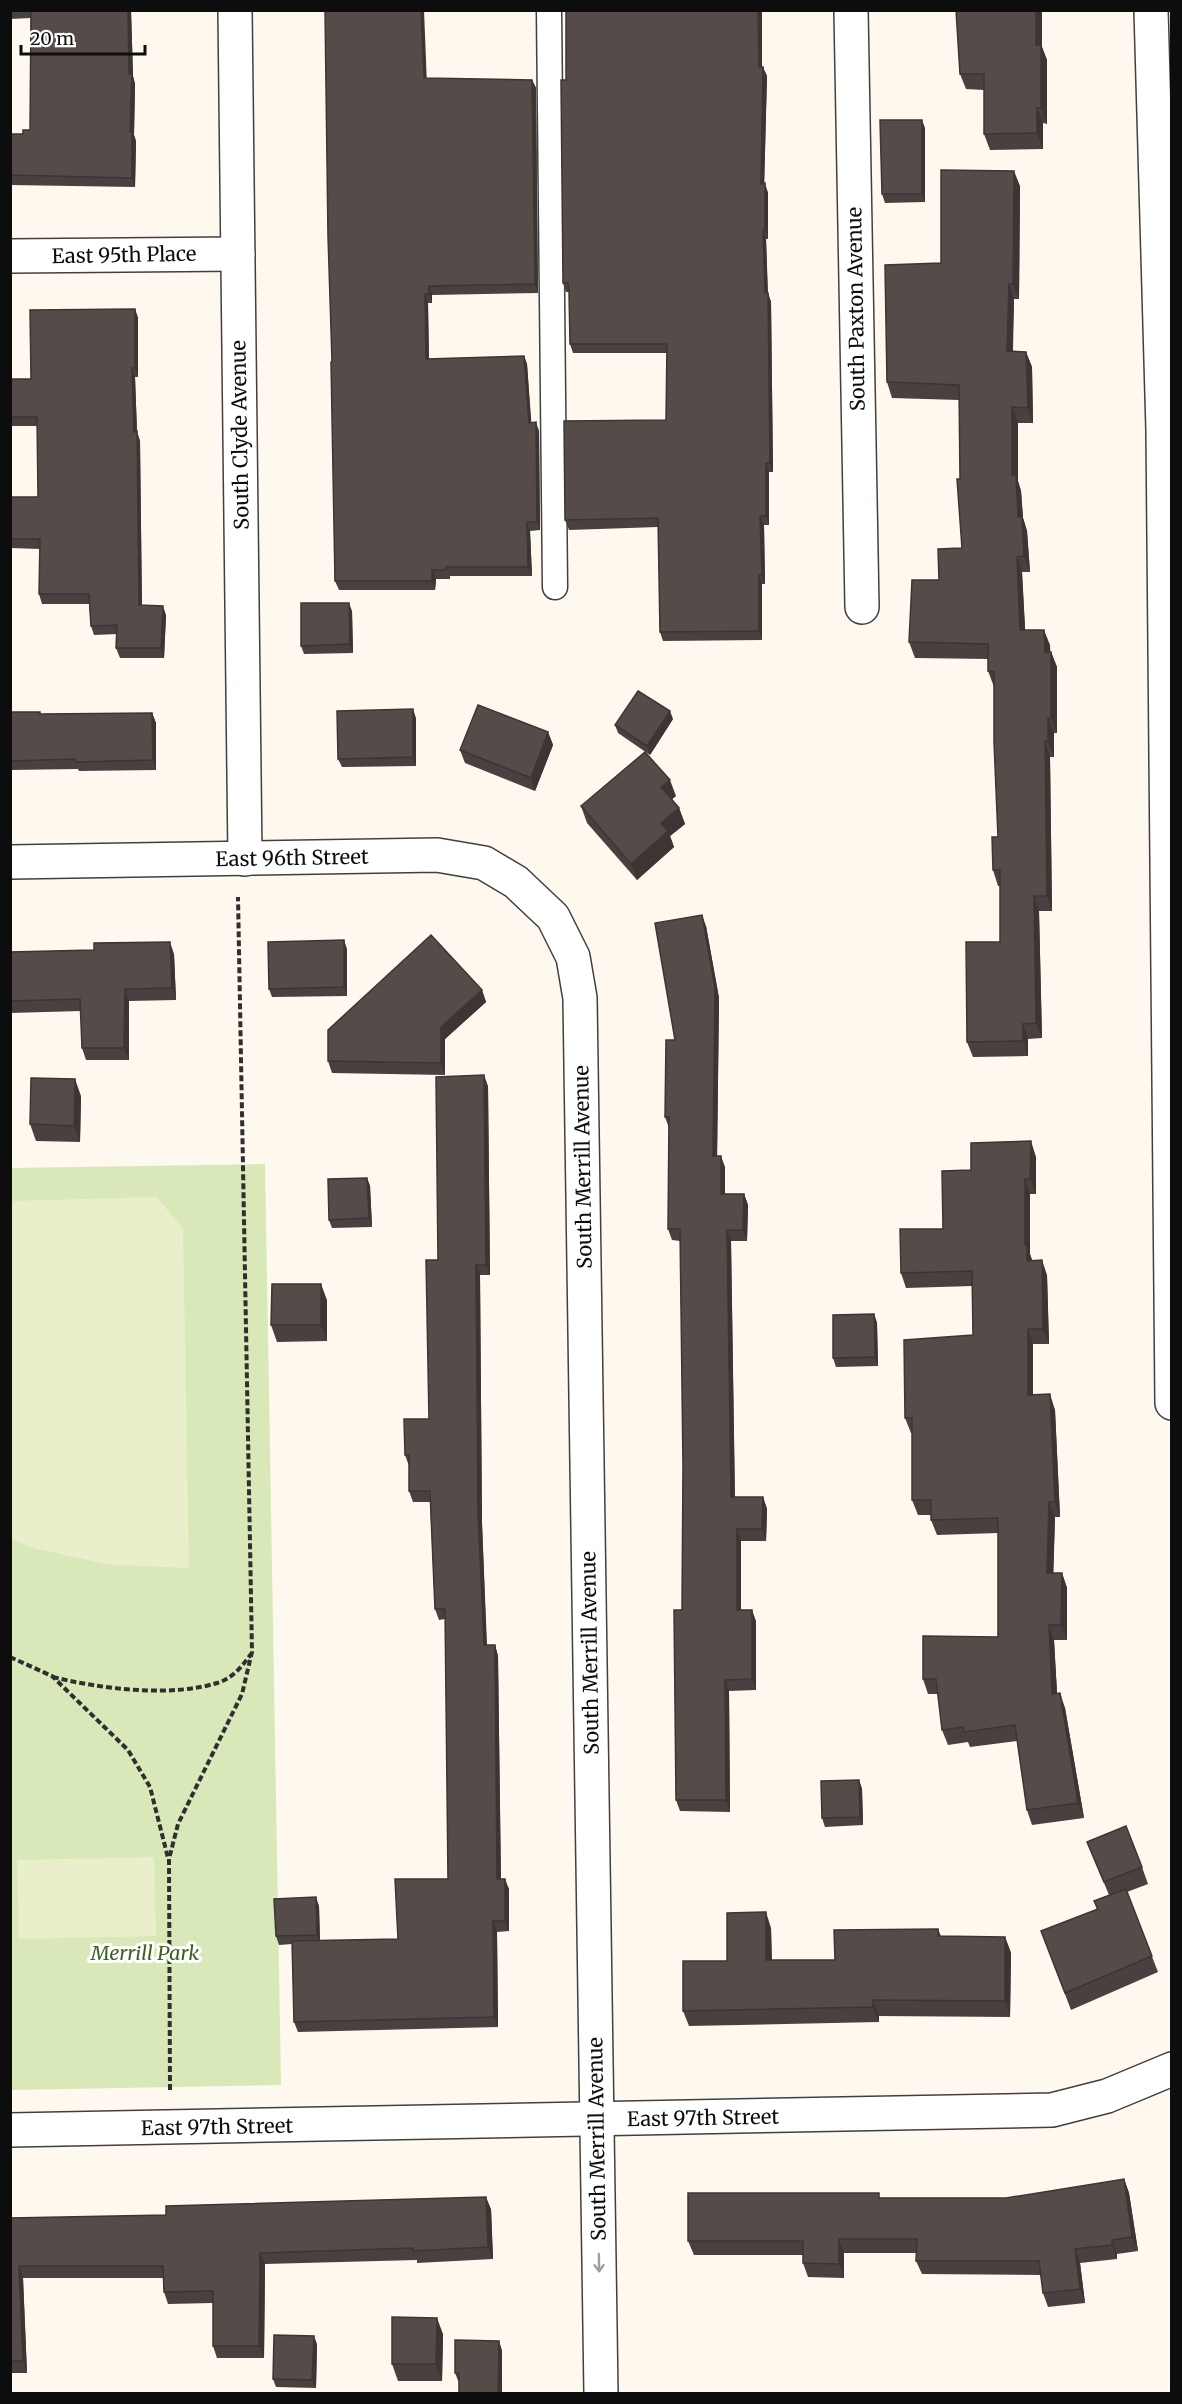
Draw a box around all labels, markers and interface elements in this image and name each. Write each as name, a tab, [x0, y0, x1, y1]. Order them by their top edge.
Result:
scale bar	[21, 18, 146, 56]
text: 20 m	[30, 27, 74, 50]
street label: South Paxton Avenue	[841, 207, 870, 411]
street label: East 95th Place	[51, 241, 197, 268]
street label: South Clyde Avenue	[225, 340, 254, 530]
street label: East 96th Street	[215, 844, 369, 871]
street label: South Merrill Avenue	[568, 1065, 597, 1269]
street label: South Merrill Avenue	[575, 1551, 604, 1755]
park label: Merrill Park	[90, 1940, 199, 1965]
street label: South Merrill Avenue	[582, 2037, 611, 2241]
street label: East 97th Street	[627, 2104, 780, 2131]
street label: East 97th Street	[141, 2113, 294, 2140]
one-way arrow	[593, 2253, 605, 2273]

